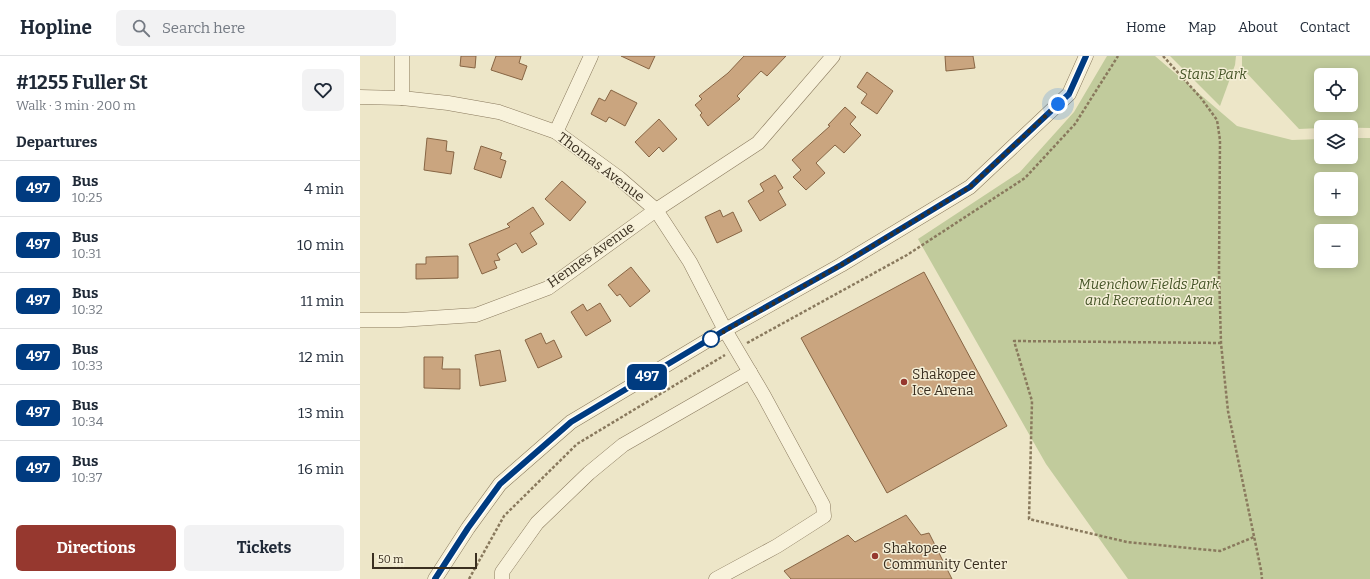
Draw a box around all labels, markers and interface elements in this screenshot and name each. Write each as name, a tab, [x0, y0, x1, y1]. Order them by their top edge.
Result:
search box	[116, 10, 396, 46]
text: Hopline	[20, 16, 92, 39]
icon: search	[130, 17, 152, 39]
text: Search here	[162, 19, 245, 37]
text: Home	[1126, 19, 1166, 36]
text: Map	[1188, 19, 1216, 36]
text: About	[1238, 19, 1278, 36]
text: Contact	[1300, 19, 1350, 36]
park label: Stans Park	[1179, 66, 1247, 83]
map controls	[1314, 68, 1358, 268]
button: locate	[1314, 68, 1358, 112]
button: heart	[302, 69, 344, 111]
text: #1255 Fuller St	[16, 71, 148, 94]
your location	[1048, 94, 1068, 114]
text: Walk · 3 min · 200 m	[16, 98, 136, 113]
button: layers	[1314, 120, 1358, 164]
street label: Thomas Avenue	[554, 129, 648, 205]
text: Departures	[16, 133, 97, 151]
text: Bus	[72, 172, 98, 190]
button: +	[1314, 172, 1358, 216]
text: 497	[26, 180, 50, 197]
text: 4 min	[304, 180, 344, 198]
text: 10:25	[72, 190, 102, 205]
street label: Hennes Avenue	[544, 219, 638, 291]
button: −	[1314, 224, 1358, 268]
text: Bus	[72, 228, 98, 246]
text: 497	[26, 236, 50, 253]
text: 10 min	[297, 236, 344, 254]
text: 10:31	[72, 246, 101, 261]
park label: Muenchow Fields Park and Recreation Area	[1079, 276, 1220, 309]
text: Bus	[72, 284, 98, 302]
text: 497	[26, 292, 50, 309]
text: 11 min	[301, 292, 344, 310]
text: 10:32	[72, 302, 103, 317]
unlabelled marker	[702, 330, 720, 348]
text: Bus	[72, 340, 98, 358]
text: 497	[26, 348, 50, 365]
text: 12 min	[298, 348, 344, 366]
text: 10:33	[72, 358, 103, 373]
line badge: 497	[624, 364, 670, 390]
place label: Shakopee Ice Arena	[912, 366, 976, 399]
text: 497	[635, 368, 659, 385]
marker: Shakopee Ice Arena	[899, 377, 909, 387]
text: Bus	[72, 396, 98, 414]
text: 497	[26, 404, 50, 421]
text: 13 min	[298, 404, 344, 422]
text: 10:34	[72, 414, 103, 429]
text: Bus	[72, 452, 98, 470]
text: 497	[26, 460, 50, 477]
text: 16 min	[298, 460, 344, 478]
text: 10:37	[72, 470, 102, 485]
button: Directions	[16, 525, 176, 571]
button: Tickets	[184, 525, 344, 571]
place label: Shakopee Community Center	[883, 540, 1007, 573]
scale bar	[372, 551, 477, 570]
marker: Shakopee Community Center	[870, 551, 880, 561]
text: 50 m	[378, 553, 404, 566]

